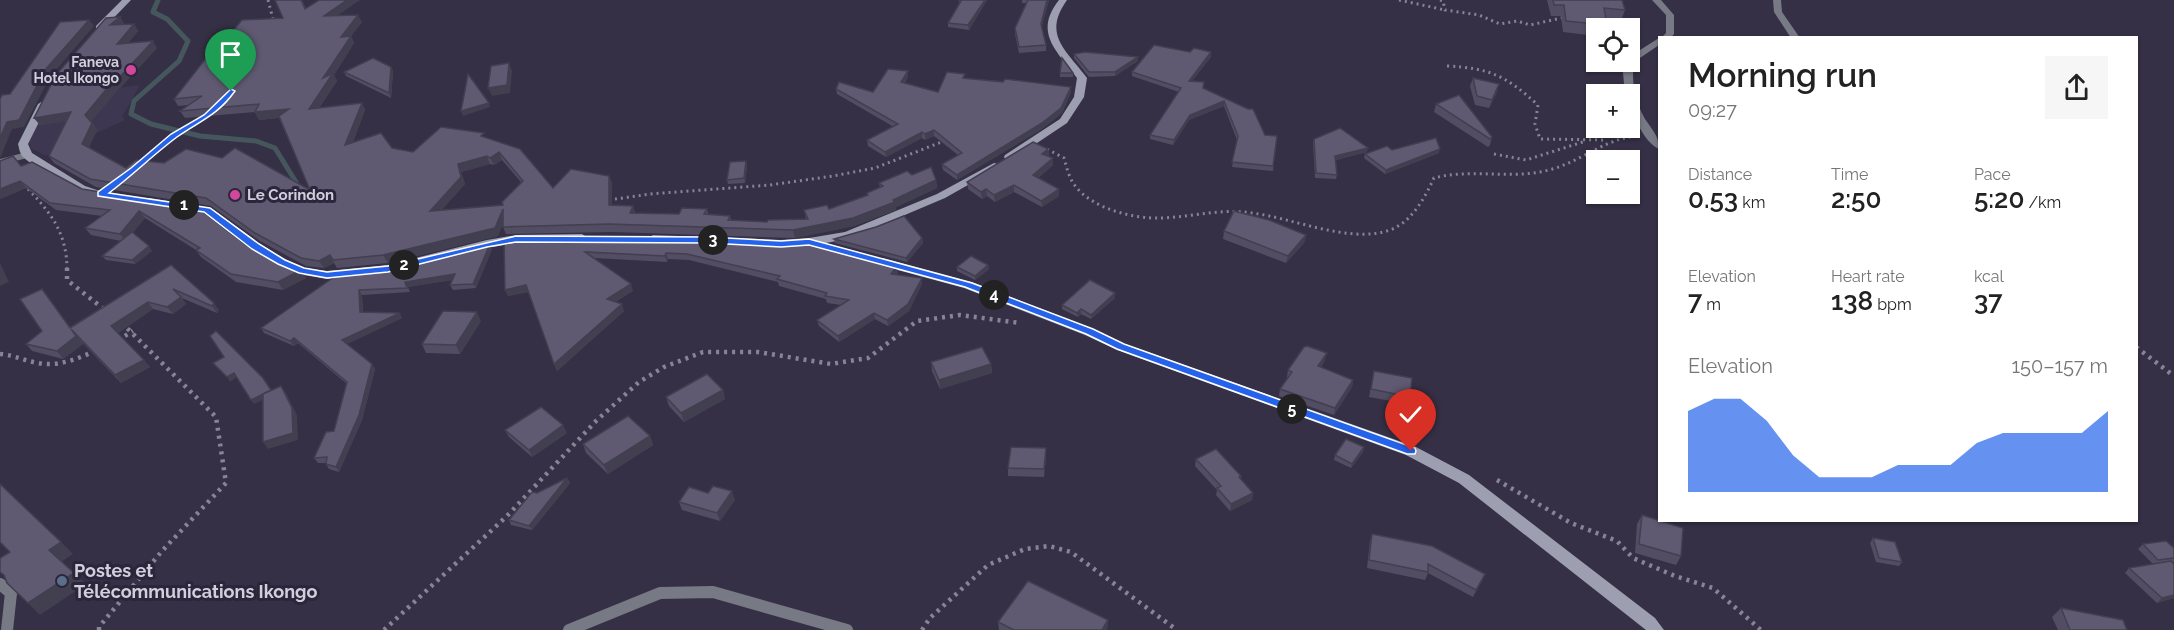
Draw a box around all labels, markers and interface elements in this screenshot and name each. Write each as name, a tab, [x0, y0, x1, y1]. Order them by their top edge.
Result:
map controls	[1586, 18, 1640, 204]
button: locate	[1586, 18, 1640, 72]
pin	[205, 29, 256, 91]
icon: arrive	[214, 38, 247, 71]
place label: Faneva Hotel Ikongo	[33, 54, 120, 86]
text: Morning run	[1688, 56, 1877, 95]
button: share	[2045, 56, 2108, 119]
marker: Faneva Hotel Ikongo	[124, 63, 138, 77]
button: +	[1586, 84, 1640, 138]
text: 09:27	[1688, 98, 1737, 122]
button: −	[1586, 150, 1640, 204]
text: Distance	[1688, 165, 1752, 184]
text: Time	[1831, 165, 1868, 184]
text: Pace	[1974, 165, 2011, 184]
text: 0.53	[1688, 184, 1738, 214]
text: 2:50	[1831, 184, 1881, 214]
text: 5:20	[1974, 184, 2024, 214]
place label: Le Corindon	[247, 186, 334, 204]
marker: Le Corindon	[228, 188, 242, 202]
pin: 1	[169, 190, 199, 220]
text: km	[1738, 193, 1765, 212]
text: /km	[2024, 193, 2061, 212]
text: 1	[180, 195, 188, 214]
pin: 3	[698, 225, 728, 255]
text: 3	[709, 230, 717, 249]
pin: 2	[389, 250, 419, 280]
text: 2	[399, 255, 409, 274]
text: Elevation	[1688, 267, 1756, 286]
text: Heart rate	[1831, 267, 1905, 286]
text: kcal	[1974, 267, 2004, 286]
pin: 4	[979, 280, 1009, 310]
text: 4	[989, 285, 999, 304]
text: 7	[1688, 286, 1702, 316]
text: 138	[1831, 286, 1873, 316]
text: 37	[1974, 286, 2003, 316]
text: m	[1702, 295, 1721, 314]
text: bpm	[1873, 295, 1912, 314]
text: Elevation	[1688, 354, 1773, 378]
text: 150–157 m	[2011, 354, 2108, 378]
pin	[1385, 389, 1436, 451]
pin: 5	[1277, 394, 1307, 424]
icon: check	[1394, 398, 1427, 431]
text: 5	[1288, 399, 1296, 418]
place label: Postes et Télécommunications Ikongo	[74, 560, 317, 602]
marker: Postes et Télécommunications Ikongo	[55, 574, 69, 588]

